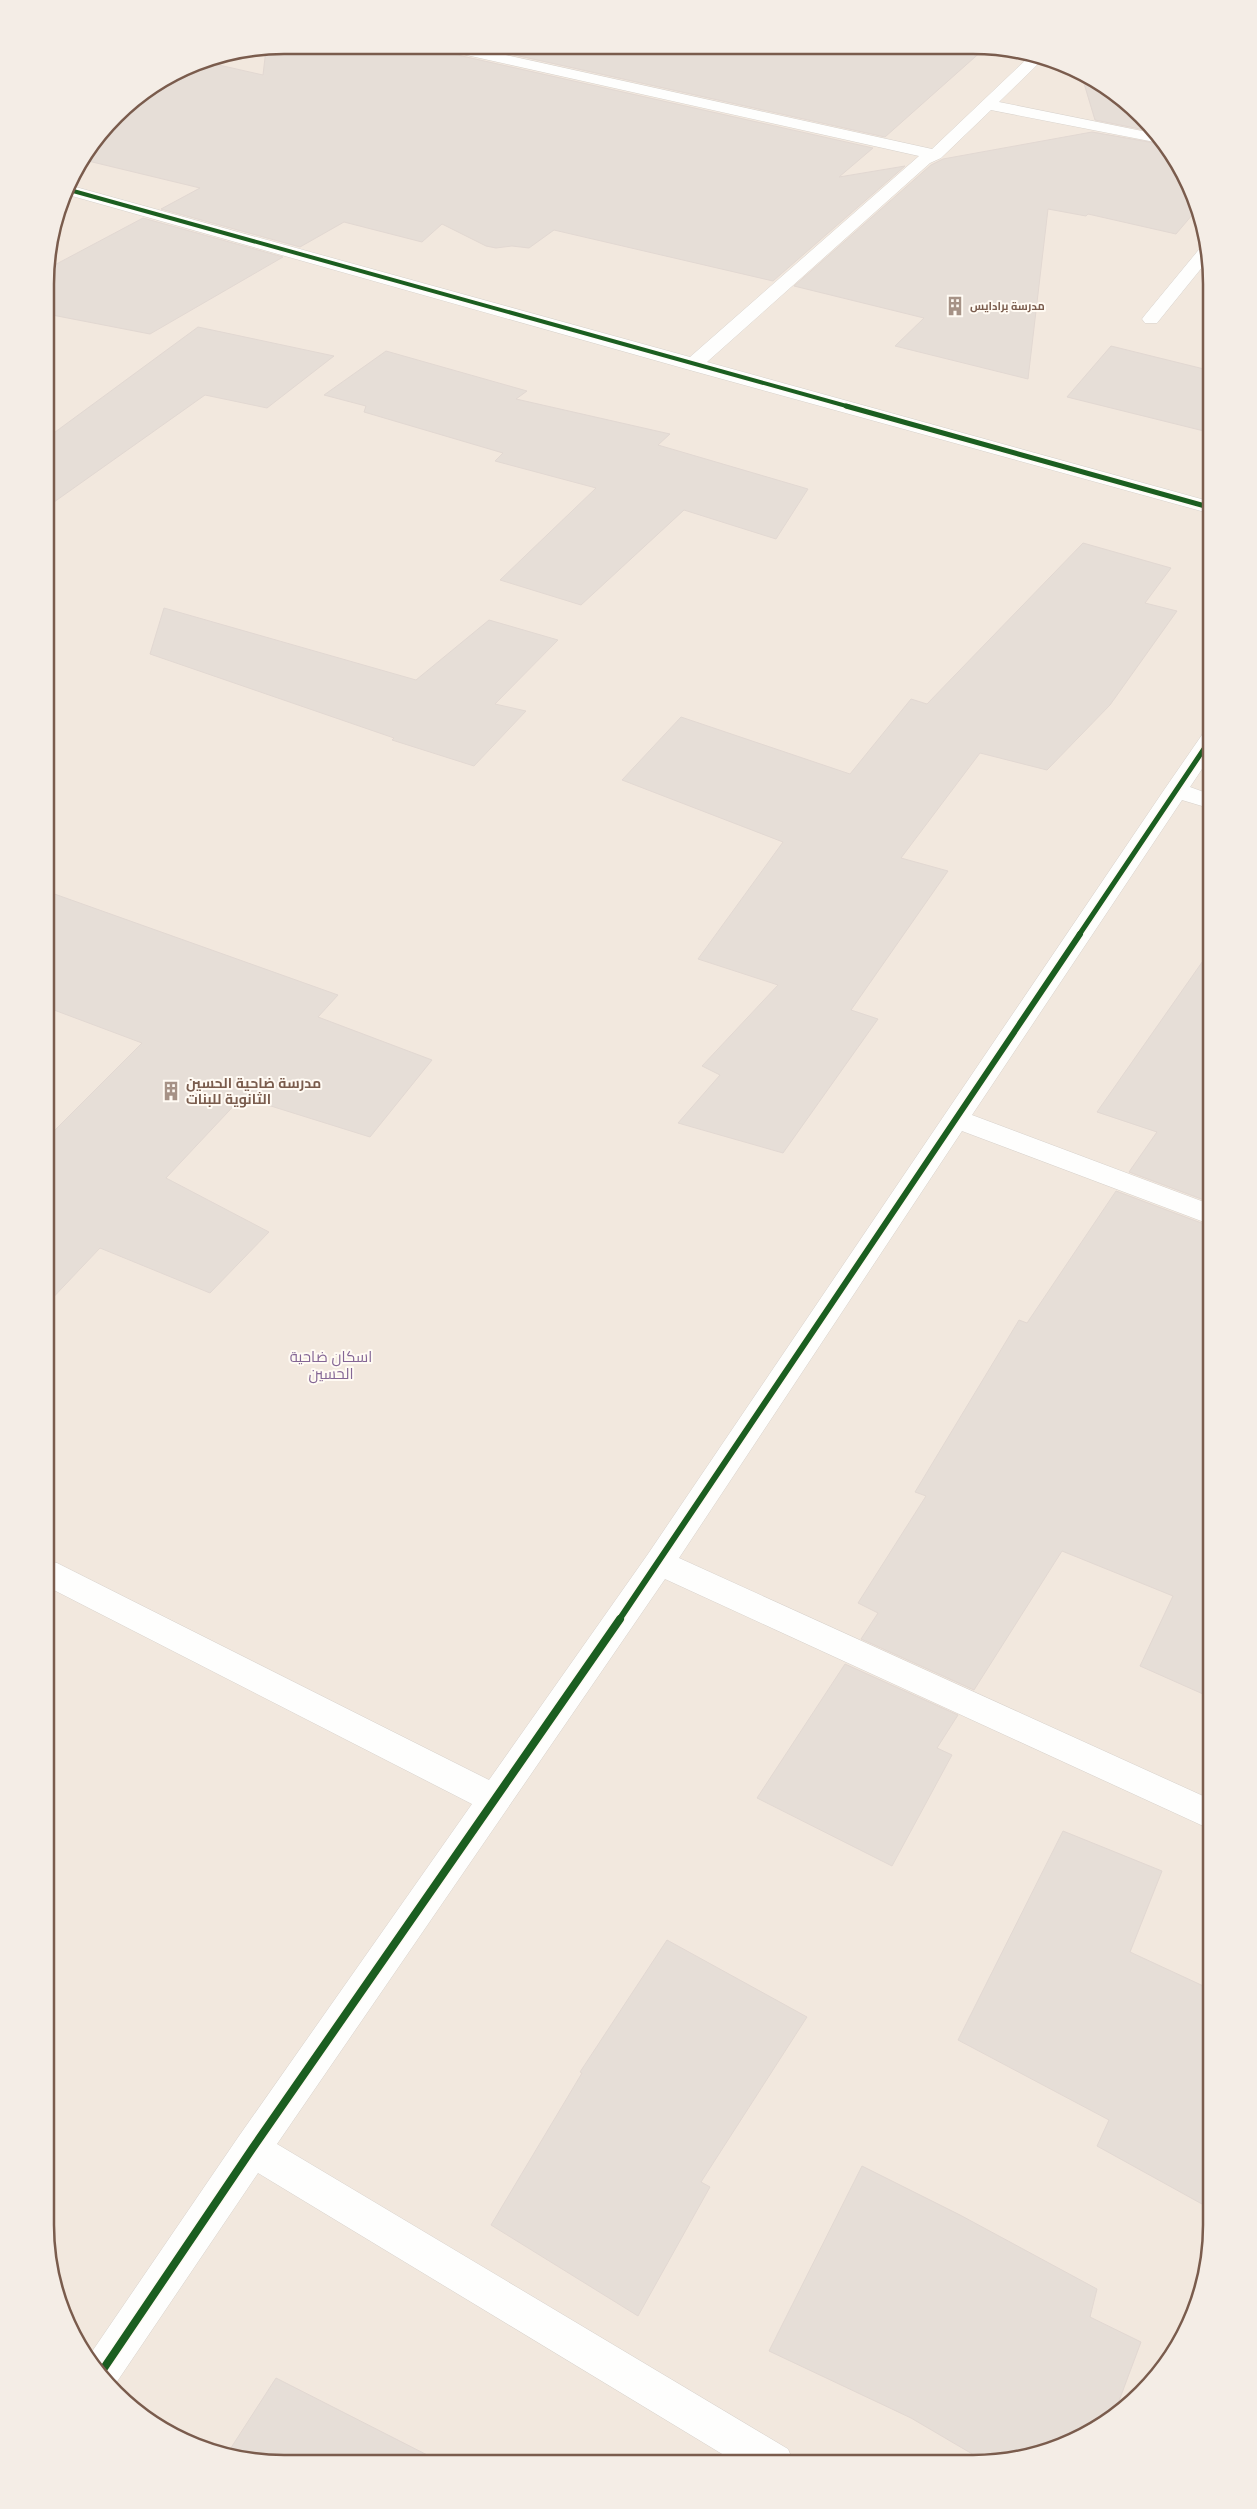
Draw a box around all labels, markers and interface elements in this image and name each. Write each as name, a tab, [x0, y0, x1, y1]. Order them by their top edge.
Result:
building icon: مدرسة برادايس	[944, 295, 966, 317]
place label: مدرسة برادايس	[970, 300, 1045, 313]
place label: مدرسة ضاحية الحسين الثانوية للبنات	[186, 1075, 321, 1108]
building icon: مدرسة ضاحية الحسين الثانوية للبنات	[160, 1080, 182, 1102]
district label: اسكان ضاحية الحسين	[290, 1348, 372, 1384]

